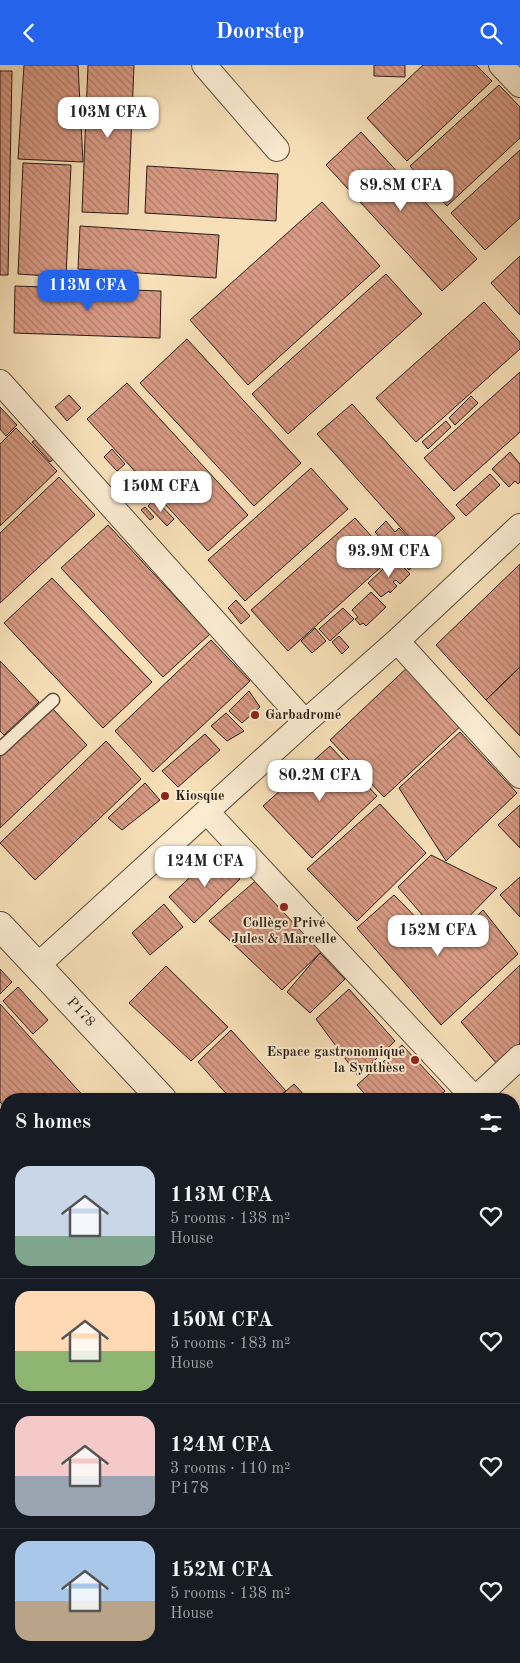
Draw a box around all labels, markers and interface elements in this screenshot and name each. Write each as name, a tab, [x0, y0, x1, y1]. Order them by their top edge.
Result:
icon: back	[15, 19, 43, 47]
icon: search	[477, 19, 505, 47]
text: Doorstep	[216, 21, 304, 43]
pin: 103M CFA	[56, 97, 160, 139]
text: 103M CFA	[69, 105, 147, 121]
pin: 89.8M CFA	[344, 169, 458, 212]
text: 89.8M CFA	[360, 178, 442, 194]
pin: 113M CFA	[36, 269, 140, 312]
text: 113M CFA	[49, 278, 127, 294]
pin: 150M CFA	[109, 471, 213, 513]
text: 150M CFA	[122, 479, 200, 495]
pin: 93.9M CFA	[332, 535, 446, 578]
text: 93.9M CFA	[348, 544, 430, 560]
place label: Garbadrome	[265, 708, 341, 722]
marker: Garbadrome	[249, 709, 261, 721]
pin: 80.2M CFA	[263, 759, 377, 802]
text: 80.2M CFA	[279, 768, 361, 784]
place label: Kiosque	[175, 789, 225, 803]
marker: Kiosque	[159, 790, 171, 802]
pin: 124M CFA	[153, 845, 257, 888]
text: 124M CFA	[166, 854, 244, 870]
marker: Collège Privé Jules & Marcelle	[278, 901, 290, 913]
pin: 152M CFA	[386, 915, 490, 957]
place label: Collège Privé Jules & Marcelle	[231, 916, 337, 946]
text: 152M CFA	[399, 923, 477, 939]
street label: P178	[64, 995, 98, 1029]
place label: Espace gastronomique la Synthèse	[267, 1045, 405, 1075]
marker: Espace gastronomique la Synthèse	[409, 1054, 421, 1066]
icon: filters	[477, 1109, 505, 1137]
text: 8 homes	[15, 1112, 91, 1133]
text: 113M CFA	[170, 1185, 273, 1206]
icon: home	[55, 1186, 115, 1246]
icon: heart	[477, 1202, 505, 1230]
text: 5 rooms · 138 m²	[170, 1211, 290, 1227]
text: House	[170, 1231, 213, 1247]
text: 150M CFA	[170, 1310, 273, 1331]
icon: home	[55, 1311, 115, 1371]
icon: heart	[477, 1327, 505, 1355]
text: 5 rooms · 183 m²	[170, 1336, 290, 1352]
text: House	[170, 1356, 213, 1372]
text: 124M CFA	[170, 1435, 273, 1456]
icon: home	[55, 1436, 115, 1496]
icon: heart	[477, 1452, 505, 1480]
text: 3 rooms · 110 m²	[170, 1461, 290, 1477]
text: P178	[170, 1481, 209, 1497]
text: 152M CFA	[170, 1560, 273, 1581]
icon: home	[55, 1561, 115, 1621]
icon: heart	[477, 1577, 505, 1605]
text: 5 rooms · 138 m²	[170, 1586, 290, 1602]
text: House	[170, 1606, 213, 1622]

